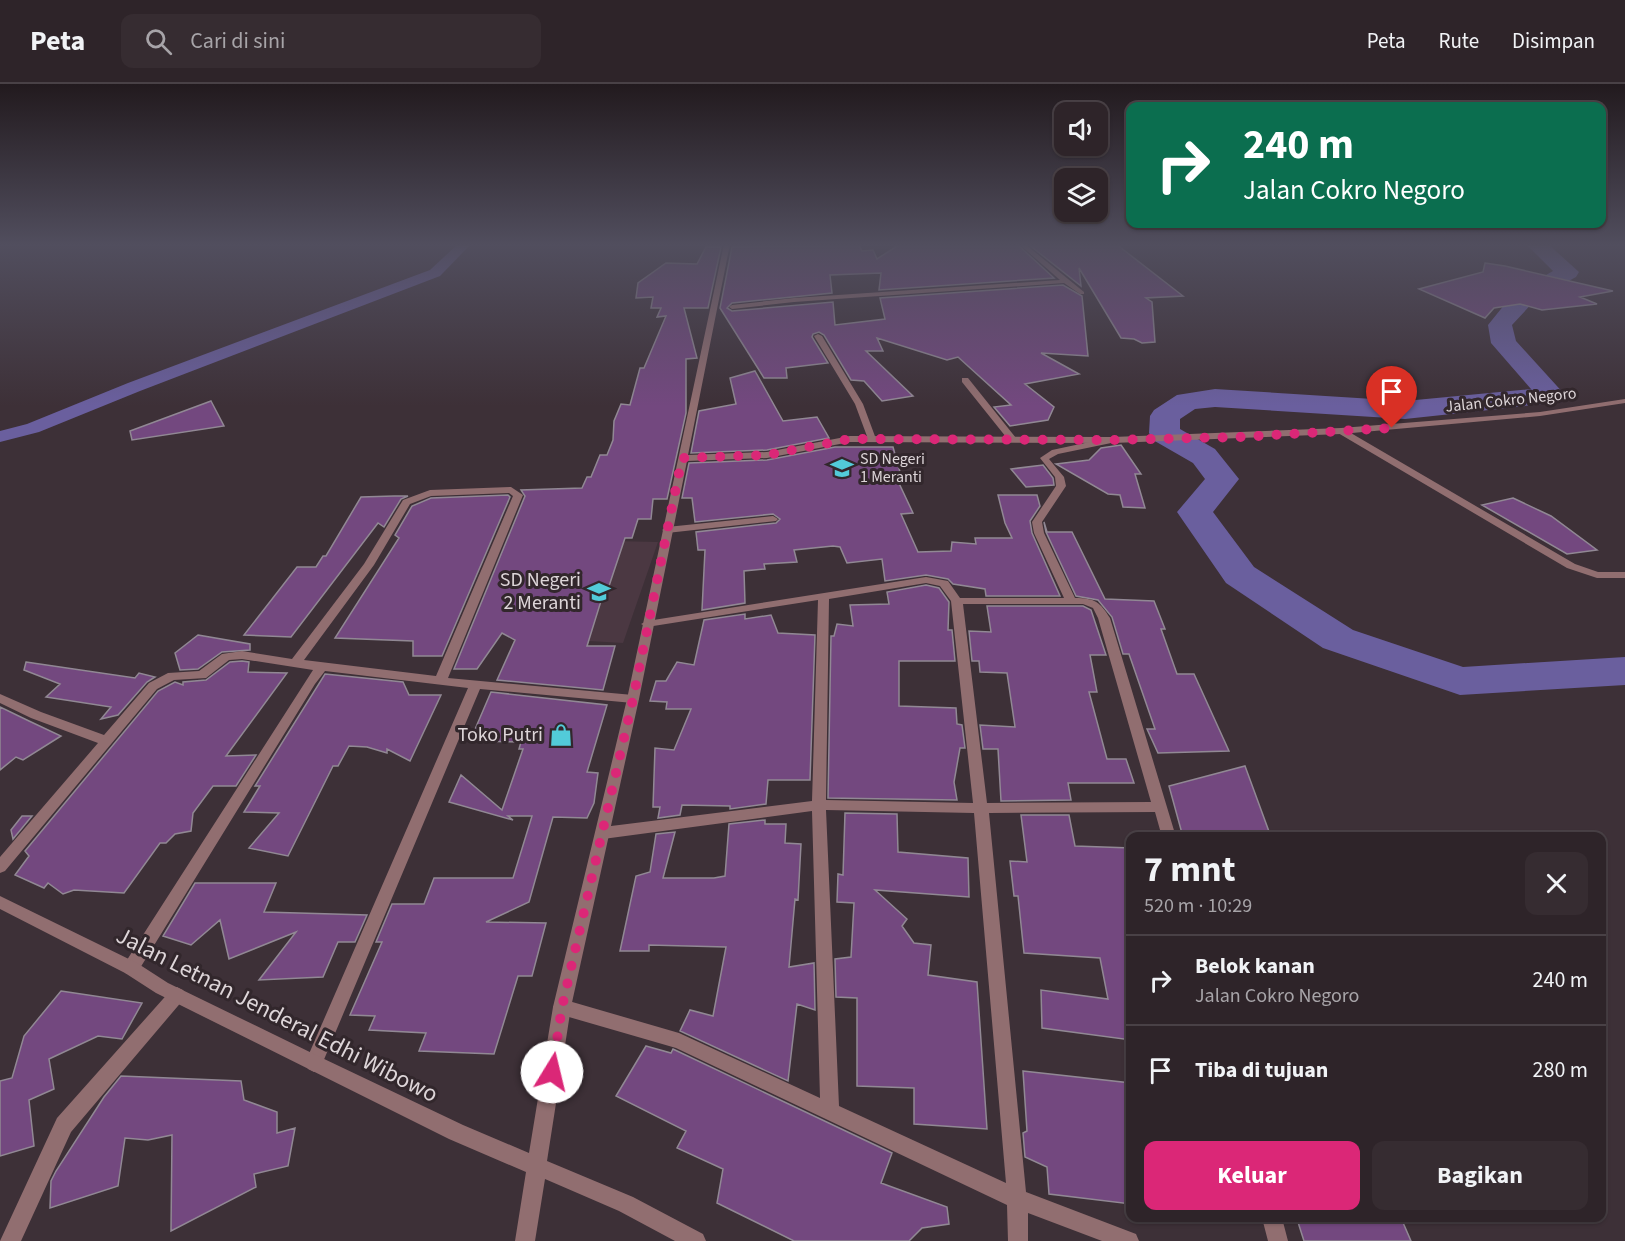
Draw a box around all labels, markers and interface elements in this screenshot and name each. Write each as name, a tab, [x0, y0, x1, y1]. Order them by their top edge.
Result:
search box	[121, 14, 541, 68]
text: Peta	[30, 21, 85, 61]
icon: search	[142, 25, 175, 58]
text: Cari di sini	[190, 25, 285, 57]
text: Peta	[1367, 26, 1405, 56]
text: Rute	[1438, 26, 1479, 56]
text: Disimpan	[1512, 26, 1595, 56]
map controls	[1054, 102, 1108, 222]
button: sound	[1054, 102, 1108, 156]
text: 240 m	[1243, 115, 1354, 175]
icon: right	[1144, 126, 1222, 204]
button: layers	[1054, 168, 1108, 222]
text: Jalan Cokro Negoro	[1243, 171, 1465, 210]
pin	[1366, 366, 1417, 428]
icon: arrive	[1375, 375, 1408, 408]
street label: Jalan Cokro Negoro	[1444, 382, 1578, 418]
place label: SD Negeri 1 Meranti	[860, 448, 925, 488]
school or university icon: SD Negeri 1 Meranti	[829, 455, 855, 481]
place label: SD Negeri 2 Meranti	[500, 566, 581, 617]
school or university icon: SD Negeri 2 Meranti	[586, 579, 612, 605]
place label: Toko Putri	[458, 721, 543, 749]
shop icon: Toko Putri	[548, 722, 574, 748]
text: 7 mnt	[1144, 844, 1235, 895]
button: close	[1525, 852, 1588, 915]
text: 520 m · 10:29	[1144, 892, 1252, 920]
street label: Jalan Letnan Jenderal Edhi Wibowo	[110, 918, 444, 1112]
text: Belok kanan	[1195, 950, 1315, 982]
icon: right	[1144, 964, 1177, 997]
text: 240 m	[1533, 964, 1588, 996]
text: Jalan Cokro Negoro	[1195, 982, 1359, 1010]
position arrow	[520, 1040, 584, 1104]
icon: arrive	[1144, 1054, 1177, 1087]
text: Tiba di tujuan	[1195, 1054, 1328, 1086]
text: 280 m	[1533, 1054, 1588, 1086]
button: Keluar	[1144, 1141, 1360, 1210]
button: Bagikan	[1372, 1141, 1588, 1210]

